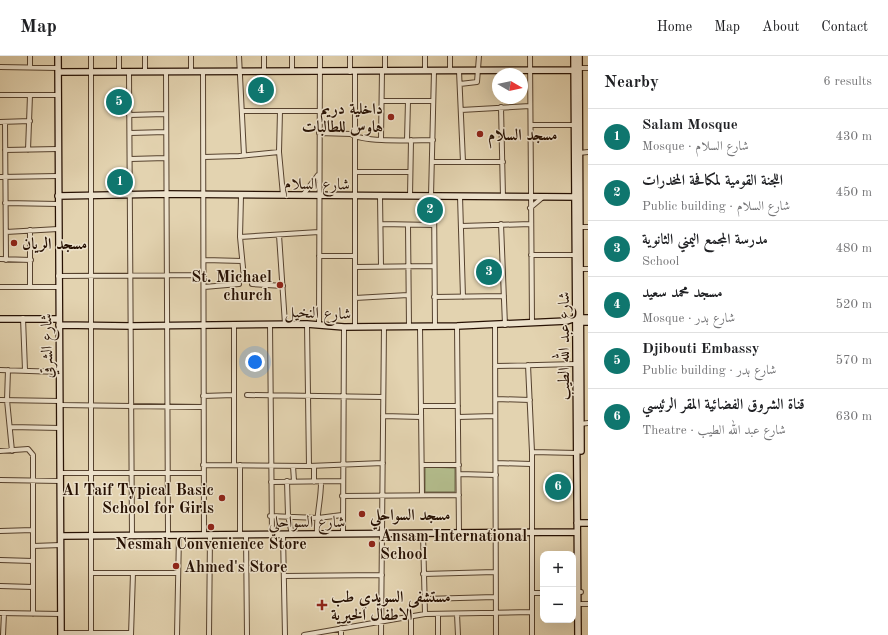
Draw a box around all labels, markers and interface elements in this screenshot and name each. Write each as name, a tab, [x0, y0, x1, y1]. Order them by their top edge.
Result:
text: Map	[20, 18, 57, 37]
text: Home	[657, 20, 692, 34]
text: Map	[714, 20, 740, 34]
text: About	[762, 20, 799, 34]
text: Contact	[821, 20, 868, 34]
north arrow	[492, 68, 528, 104]
text: Nearby	[604, 74, 659, 91]
pin: 4	[248, 75, 274, 105]
text: 6 results	[823, 75, 872, 88]
pin: 5	[106, 87, 132, 117]
place label: داخلية دريم هاوس للطالبات	[302, 102, 383, 136]
marker: داخلية دريم هاوس للطالبات	[386, 112, 396, 122]
text: Salam Mosque	[642, 118, 738, 133]
place label: مسجد السلام	[488, 127, 558, 149]
marker: مسجد السلام	[475, 129, 485, 139]
text: 1	[613, 130, 621, 143]
text: 430 m	[835, 130, 872, 143]
text: Mosque · شارع السلام	[642, 140, 749, 153]
pin: 1	[107, 167, 133, 197]
text: اللجنة القومية لمكافحة المخدرات	[642, 174, 783, 189]
street label: شارع السلام	[284, 176, 350, 199]
text: 2	[613, 186, 621, 199]
text: 450 m	[835, 186, 872, 199]
pin: 2	[417, 195, 443, 225]
text: Public building · شارع السلام	[642, 200, 790, 213]
text: مدرسة المجمع اليمني الثانوية	[642, 233, 768, 248]
place label: مسجد الريان	[22, 236, 87, 254]
marker: مسجد الريان	[9, 238, 19, 248]
text: 3	[613, 242, 621, 255]
text: 480 m	[835, 242, 872, 255]
text: School	[642, 255, 679, 268]
pin: 3	[476, 257, 502, 287]
place label: St. Michael church	[191, 270, 272, 304]
marker: St. Michael church	[275, 280, 285, 290]
text: مسجد محمد سعيد	[642, 286, 723, 301]
street label: شارع عبد الله الطيب	[551, 292, 577, 400]
text: 4	[613, 298, 621, 311]
text: 520 m	[835, 298, 872, 311]
street label: شارع النخيل	[284, 305, 351, 327]
text: Mosque · شارع بدر	[642, 312, 735, 325]
street label: شارع الشرقي	[38, 313, 61, 379]
text: Djibouti Embassy	[642, 342, 760, 357]
your location	[245, 352, 265, 372]
text: 5	[613, 354, 621, 367]
text: 570 m	[835, 354, 872, 367]
text: Public building · شارع بدر	[642, 364, 777, 377]
text: قناة الشروق الفضائية المقر الرئيسي	[642, 398, 805, 413]
text: 6	[613, 410, 621, 423]
text: 630 m	[835, 410, 872, 423]
text: Theatre · شارع عبد الله الطيب	[642, 424, 786, 437]
pin: 6	[545, 472, 571, 502]
place label: Al Taif Typical Basic School for Girls	[62, 483, 214, 517]
marker: Al Taif Typical Basic School for Girls	[217, 493, 227, 503]
place label: مسجد السواحلي	[369, 507, 451, 530]
marker: مسجد السواحلي	[357, 509, 367, 519]
street label: شارع السواحلي	[269, 515, 345, 537]
marker: Nesmah Convenience Store	[206, 522, 216, 532]
place label: Ansam International School	[380, 529, 527, 563]
place label: Nesmah Convenience Store	[115, 537, 307, 553]
marker: Ansam International School	[367, 539, 377, 549]
map controls	[540, 551, 576, 623]
button: +	[540, 551, 576, 587]
place label: Ahmed's Store	[184, 560, 288, 576]
marker: Ahmed's Store	[171, 561, 181, 571]
button: −	[540, 587, 576, 623]
place label: مستشفى السويدي طب الاطفال الخيرية	[331, 589, 451, 625]
marker: مستشفى السويدي طب الاطفال الخيرية	[316, 599, 328, 611]

